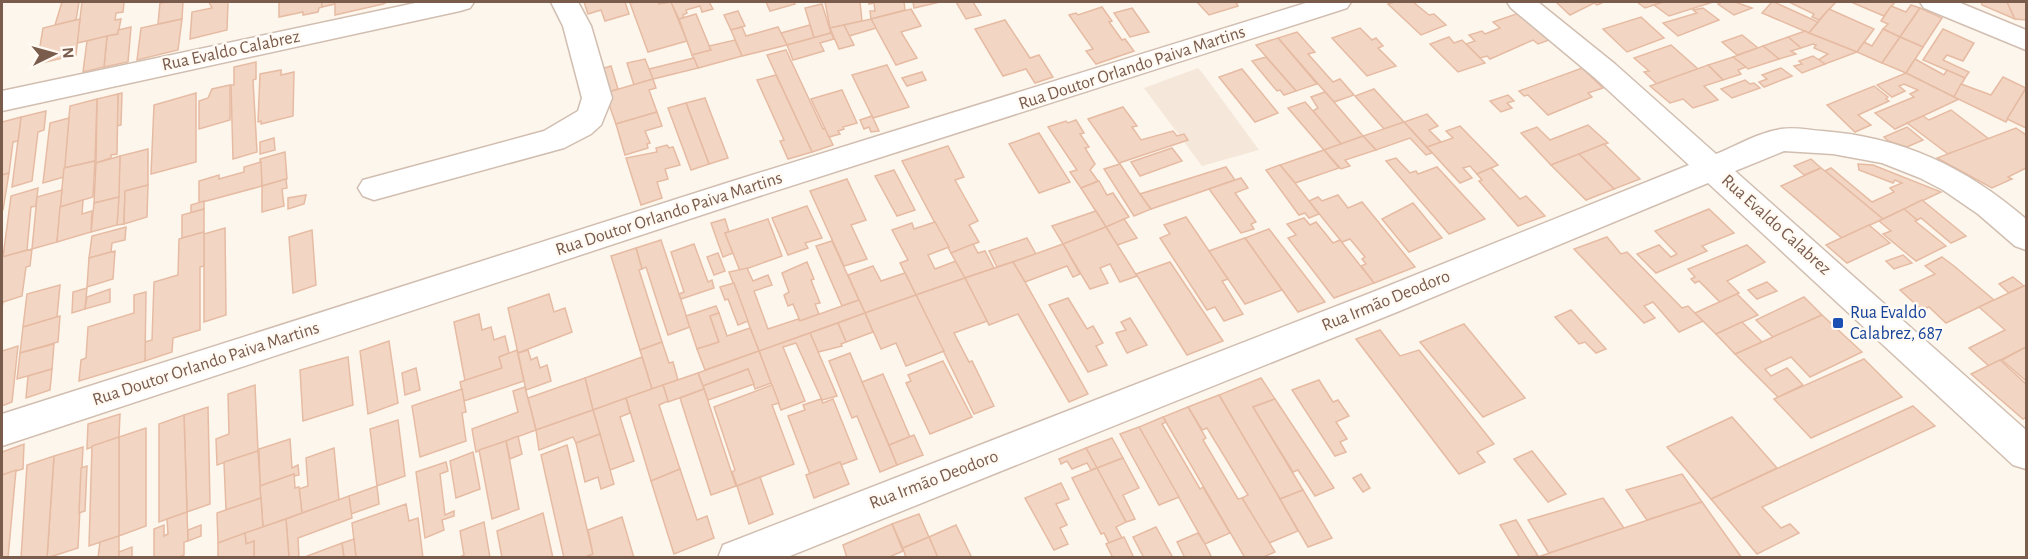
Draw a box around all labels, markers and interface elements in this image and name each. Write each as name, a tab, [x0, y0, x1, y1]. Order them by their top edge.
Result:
street label: Rua Doutor Orlando Paiva Martins	[1016, 23, 1248, 113]
north arrow	[24, 24, 84, 84]
street label: Rua Evaldo Calabrez	[160, 28, 302, 74]
text: N	[59, 47, 76, 59]
street label: Rua Doutor Orlando Paiva Martins	[553, 169, 785, 259]
street label: Rua Evaldo Calabrez	[1718, 171, 1834, 279]
street label: Rua Irmão Deodoro	[1319, 267, 1453, 335]
place label: Rua Evaldo Calabrez, 687	[1850, 304, 1943, 343]
marker: Rua Evaldo Calabrez, 687	[1831, 316, 1845, 330]
street label: Rua Doutor Orlando Paiva Martins	[90, 319, 322, 409]
street label: Rua Irmão Deodoro	[867, 447, 1001, 513]

